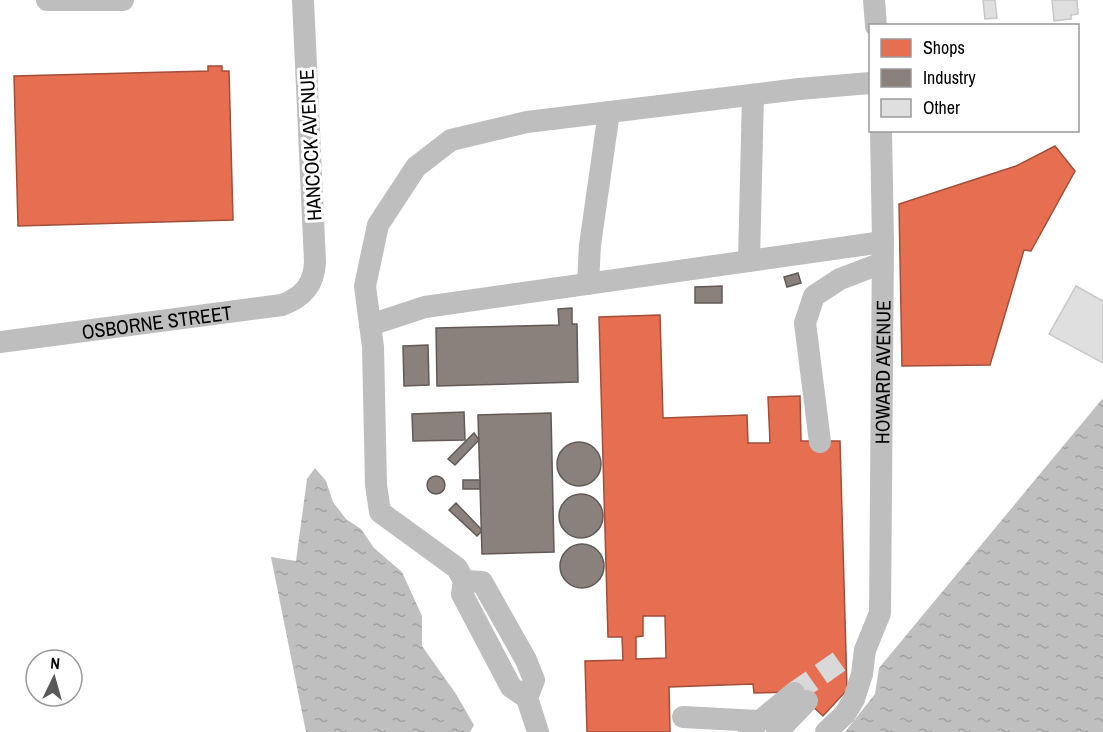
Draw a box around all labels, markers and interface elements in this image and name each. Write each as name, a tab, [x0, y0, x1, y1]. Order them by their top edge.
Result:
legend	[869, 24, 1079, 132]
text: Shops	[923, 35, 965, 60]
text: Industry	[923, 65, 976, 90]
street label: HANCOCK AVENUE	[293, 68, 327, 222]
text: Other	[923, 95, 960, 120]
street label: OSBORNE STREET	[80, 298, 233, 345]
street label: HOWARD AVENUE	[868, 300, 896, 444]
north arrow	[24, 648, 84, 708]
text: N	[50, 652, 61, 674]

